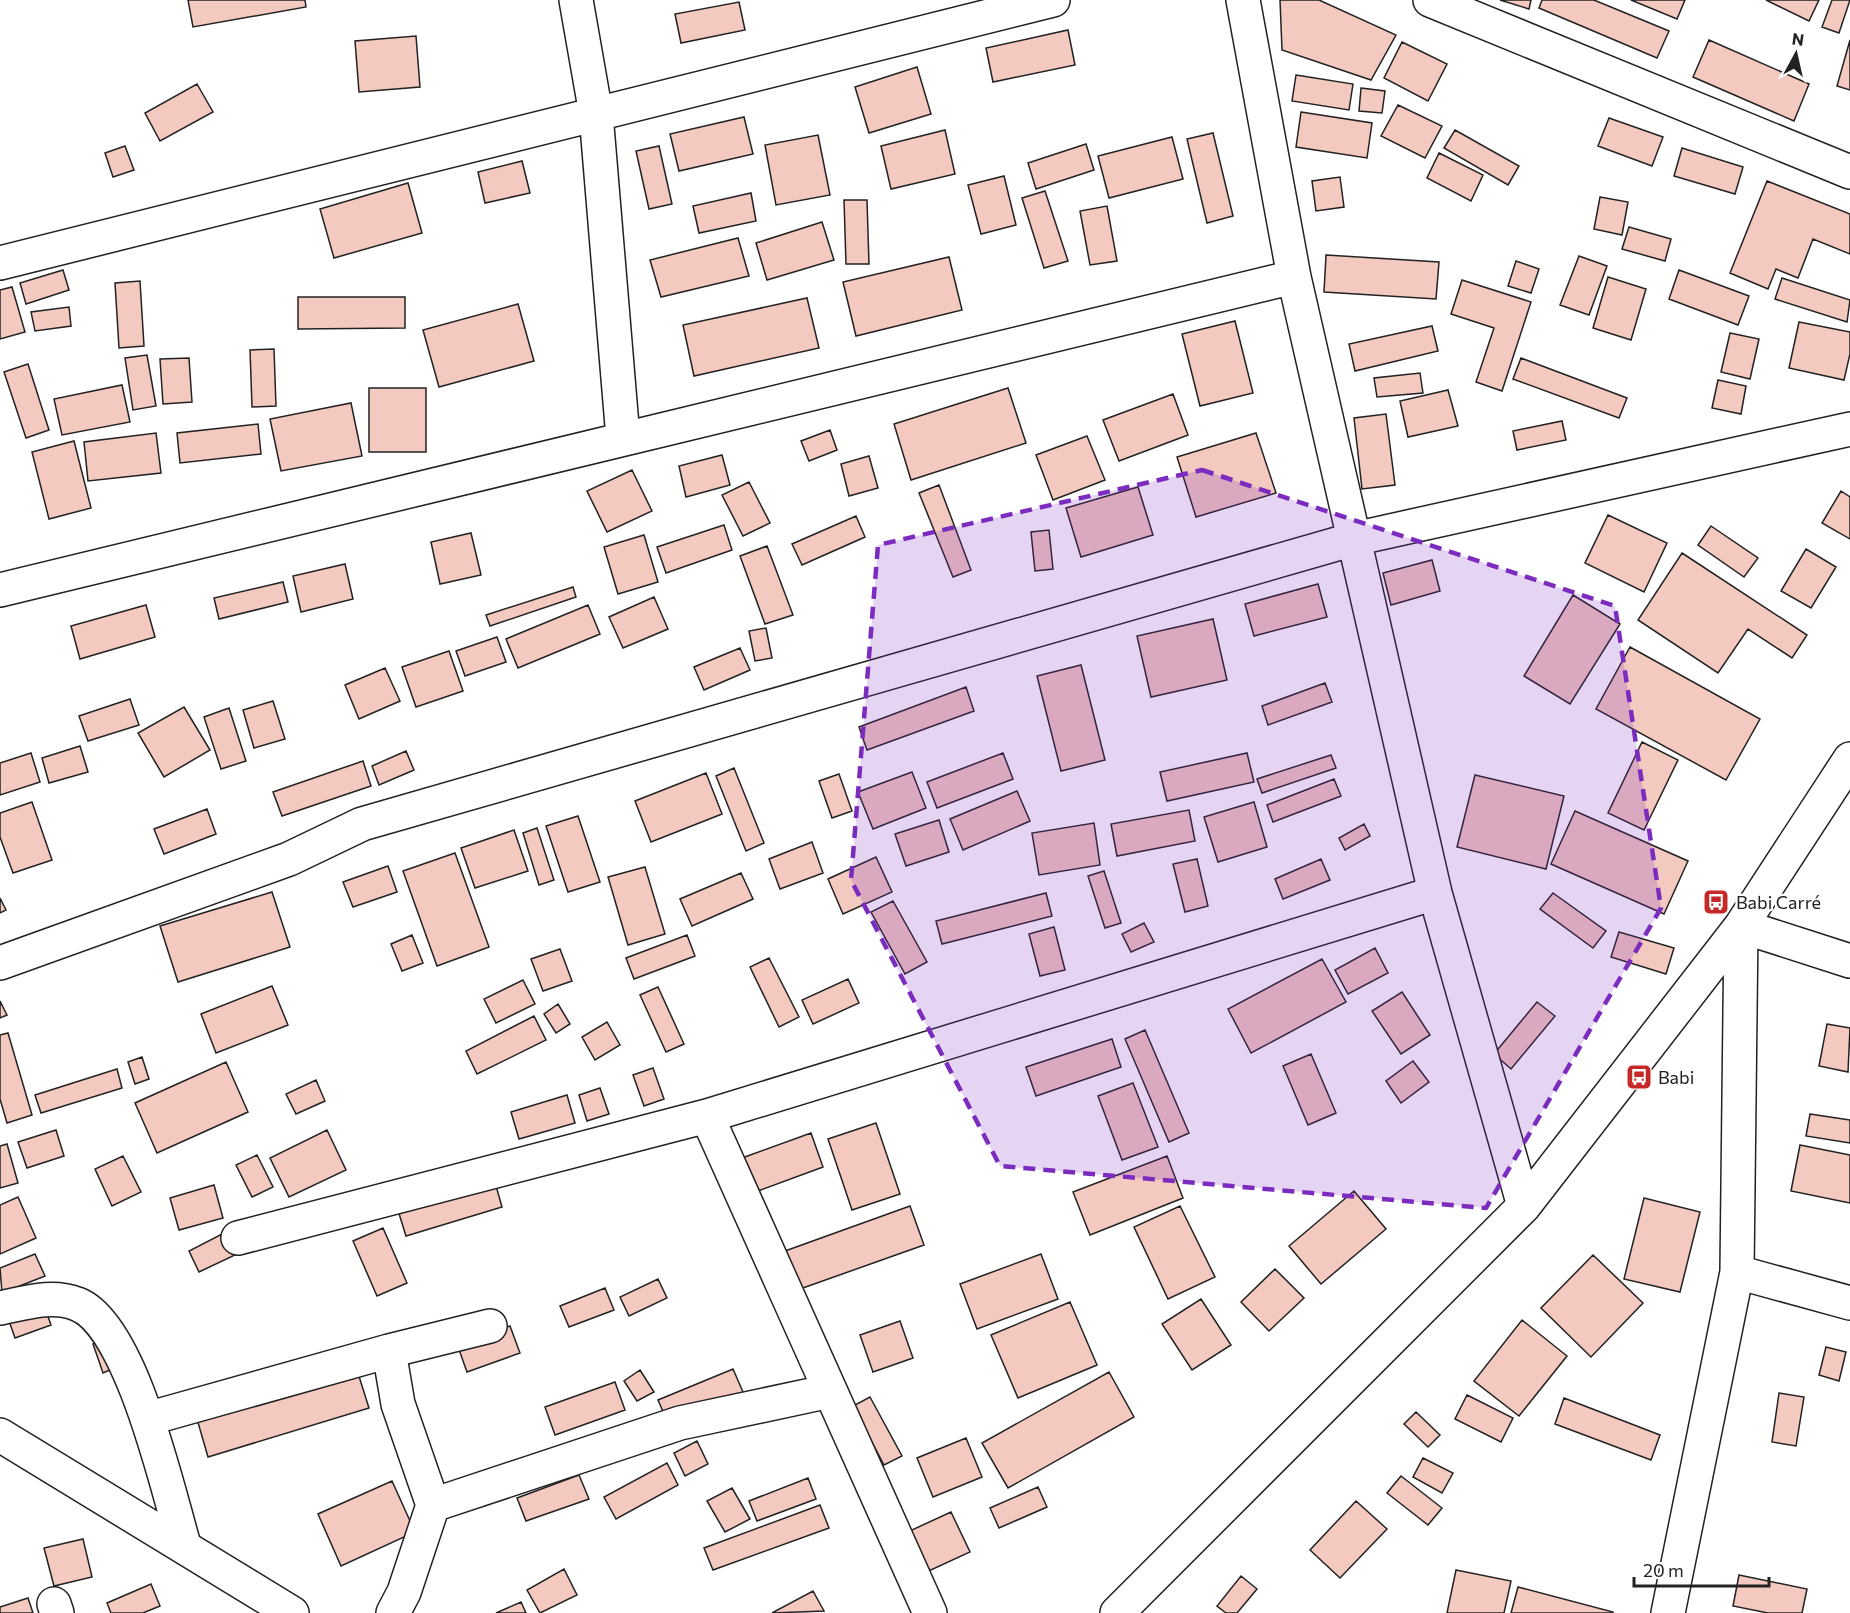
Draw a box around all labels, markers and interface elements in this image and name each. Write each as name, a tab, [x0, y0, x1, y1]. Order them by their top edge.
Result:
north arrow	[1766, 24, 1826, 84]
text: N	[1791, 28, 1805, 49]
bus stop icon: Babi Carré	[1701, 887, 1731, 917]
place label: Babi Carré	[1736, 891, 1821, 913]
bus stop icon: Babi	[1624, 1062, 1654, 1092]
place label: Babi	[1658, 1066, 1694, 1088]
scale bar	[1634, 1550, 1769, 1588]
text: 20 m	[1643, 1559, 1684, 1581]

